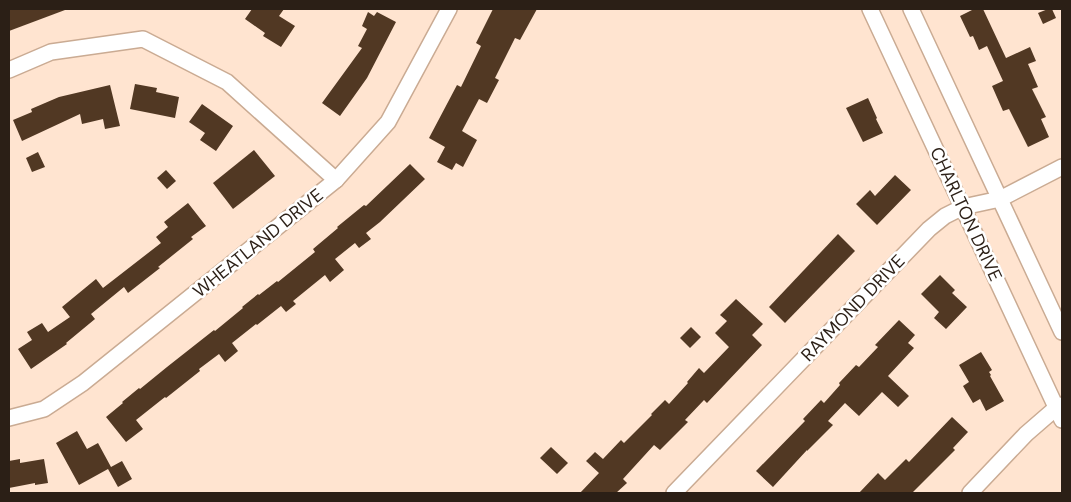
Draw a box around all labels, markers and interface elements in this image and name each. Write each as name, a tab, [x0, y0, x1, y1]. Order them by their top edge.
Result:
street label: CHARLTON DRIVE	[924, 143, 1008, 285]
street label: WHEATLAND DRIVE	[188, 183, 328, 303]
street label: RAYMOND DRIVE	[796, 249, 910, 367]

